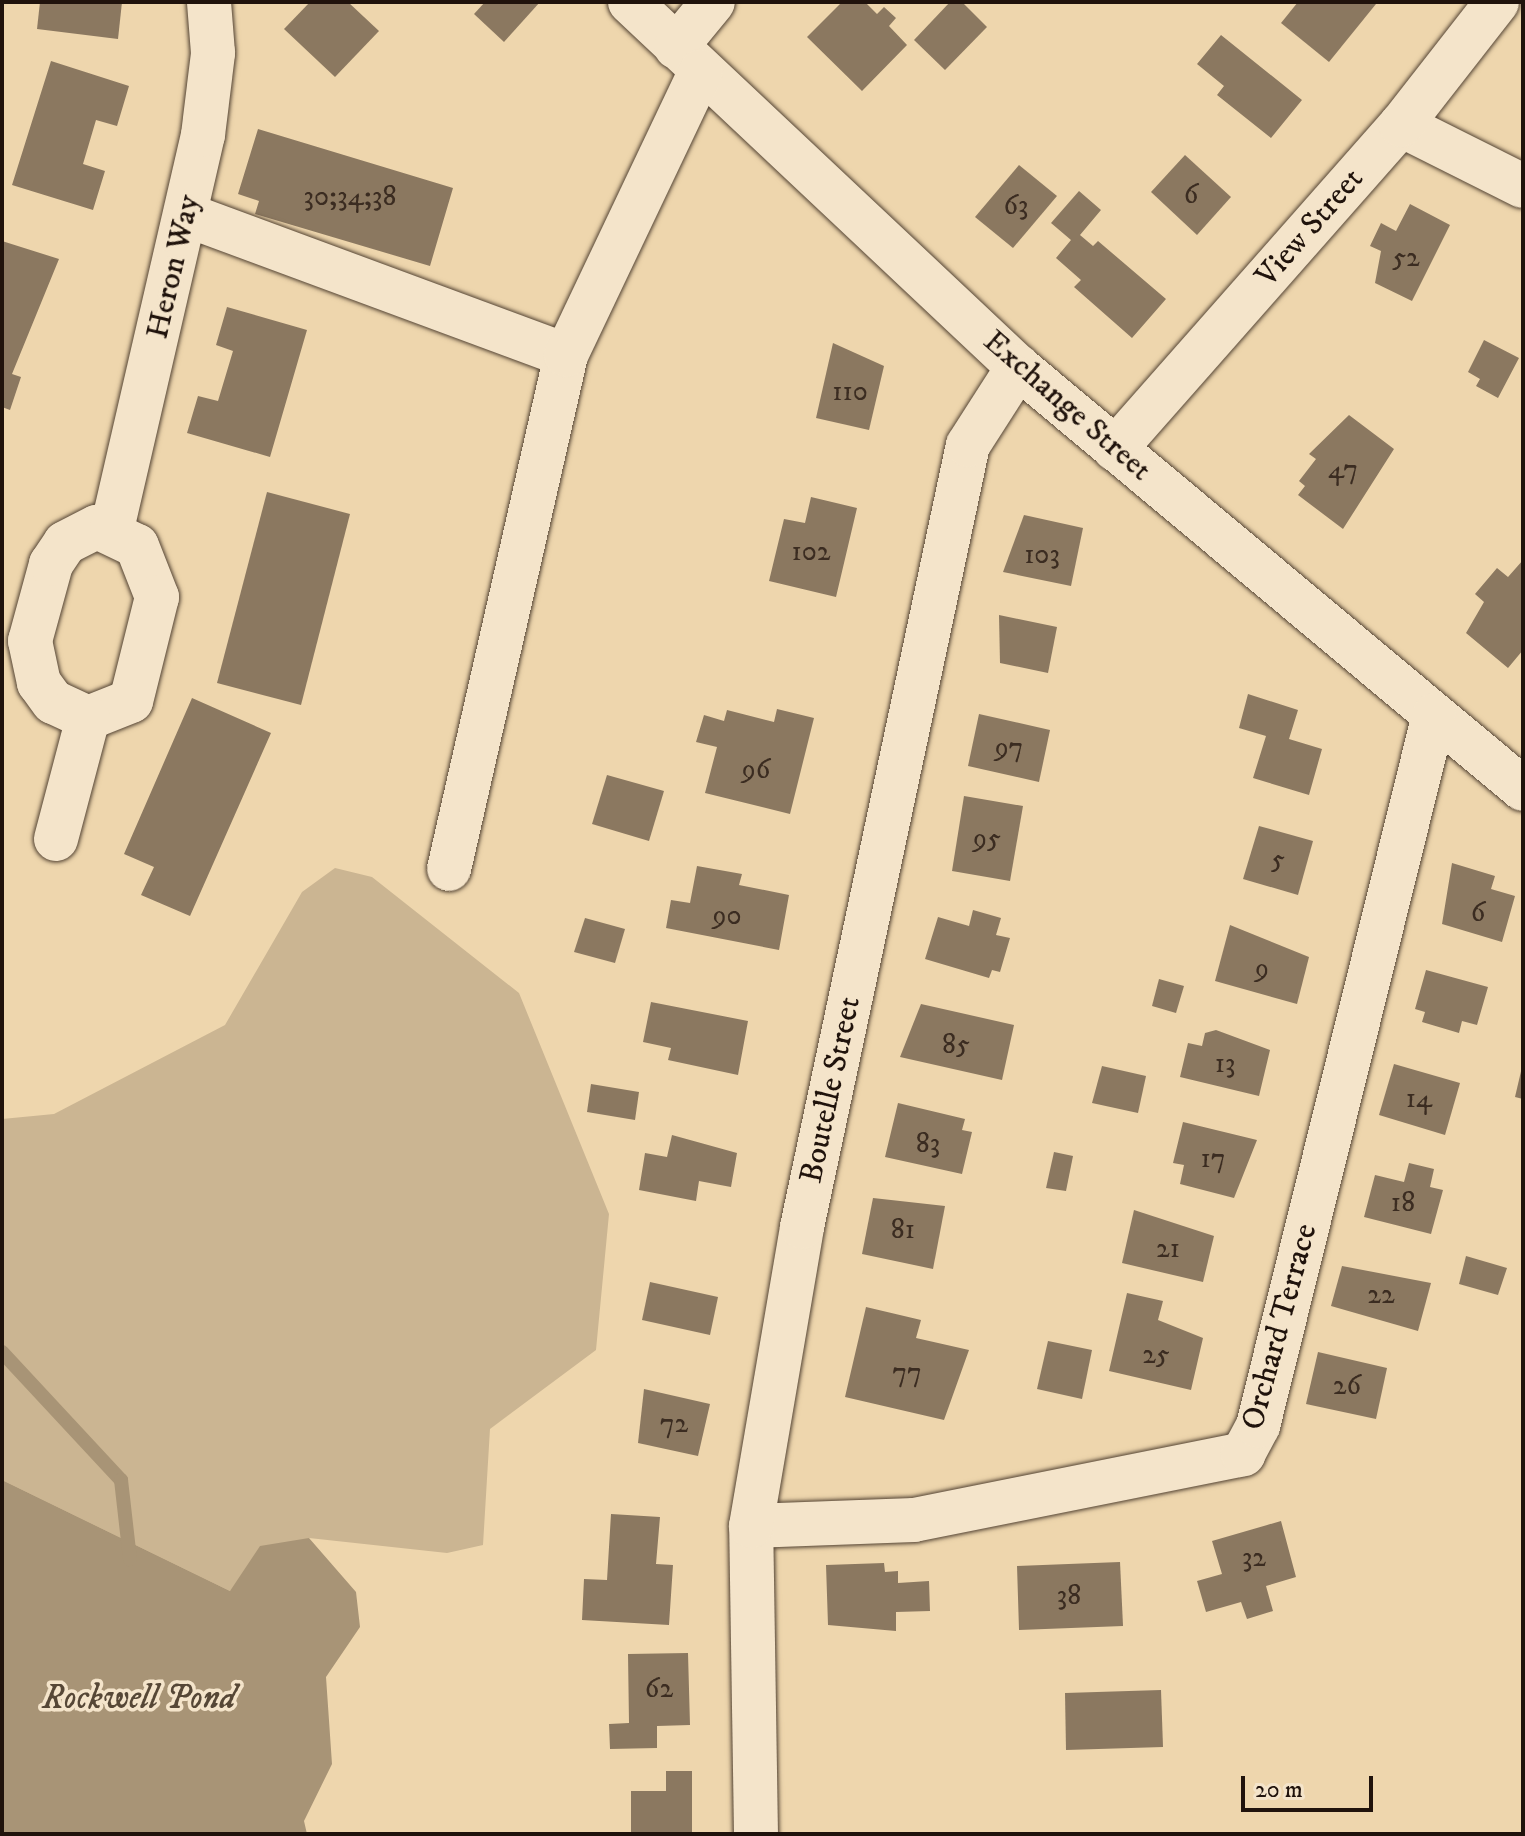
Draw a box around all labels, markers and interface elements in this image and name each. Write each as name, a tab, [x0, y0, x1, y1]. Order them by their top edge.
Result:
street label: View Street	[1248, 161, 1372, 295]
house number: 6	[1184, 178, 1198, 212]
house number: 30;34;38	[303, 180, 397, 214]
house number: 63	[1003, 189, 1029, 223]
street label: Heron Way	[139, 191, 209, 343]
house number: 52	[1392, 241, 1420, 275]
street label: Exchange Street	[975, 322, 1159, 490]
house number: 110	[832, 375, 868, 409]
house number: 47	[1328, 453, 1358, 487]
house number: 102	[791, 535, 831, 569]
house number: 103	[1024, 538, 1060, 572]
house number: 97	[995, 731, 1023, 765]
house number: 96	[742, 753, 770, 787]
house number: 95	[973, 822, 1001, 856]
house number: 5	[1271, 843, 1285, 877]
house number: 6	[1471, 896, 1485, 930]
house number: 90	[712, 899, 742, 933]
house number: 9	[1255, 952, 1269, 986]
street label: Boutelle Street	[793, 993, 869, 1187]
house number: 85	[942, 1028, 970, 1062]
house number: 13	[1215, 1047, 1235, 1081]
house number: 14	[1406, 1082, 1432, 1116]
house number: 83	[916, 1127, 940, 1161]
house number: 17	[1200, 1142, 1226, 1176]
house number: 18	[1391, 1186, 1415, 1220]
house number: 81	[891, 1213, 915, 1247]
street label: Orchard Terrace	[1234, 1220, 1326, 1434]
house number: 21	[1156, 1232, 1180, 1266]
house number: 22	[1367, 1278, 1395, 1312]
house number: 25	[1142, 1338, 1170, 1372]
house number: 77	[892, 1356, 922, 1390]
house number: 26	[1333, 1369, 1361, 1403]
house number: 72	[660, 1407, 688, 1441]
house number: 32	[1242, 1541, 1266, 1575]
house number: 38	[1057, 1579, 1081, 1613]
house number: 62	[645, 1672, 673, 1706]
water label: Rockwell Pond	[42, 1679, 236, 1719]
scale bar	[1245, 1760, 1377, 1810]
text: 20 m	[1255, 1775, 1303, 1805]

